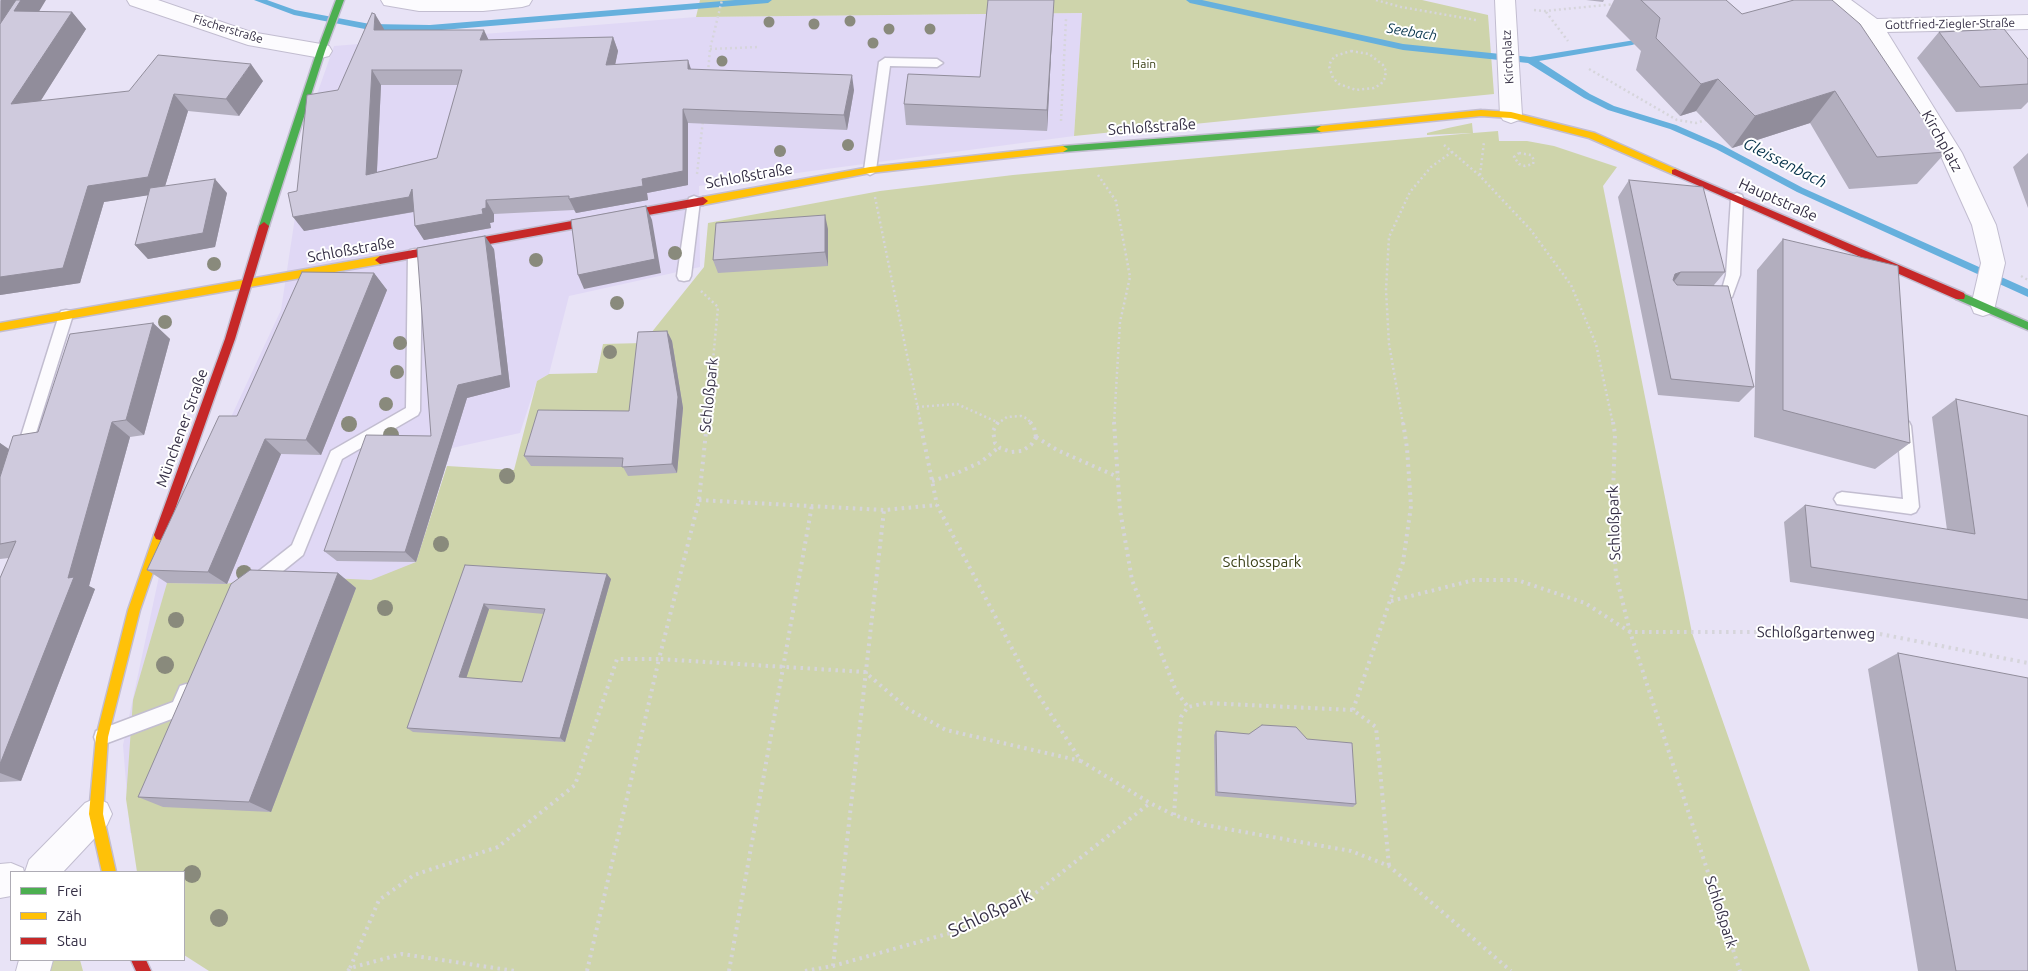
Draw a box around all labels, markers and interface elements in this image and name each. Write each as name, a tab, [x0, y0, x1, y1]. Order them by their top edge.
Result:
street label: Fischerstraße	[191, 12, 265, 46]
street label: Gottfried-Ziegler-Straße	[1885, 16, 2015, 32]
water label: Seebach	[1386, 20, 1438, 44]
street label: Kirchplatz	[1499, 30, 1517, 84]
park label: Hain	[1132, 57, 1156, 71]
street label: Kirchplatz	[1918, 107, 1966, 175]
street label: Schloßstraße	[1107, 115, 1197, 139]
water label: Gleissenbach	[1740, 134, 1830, 192]
street label: Schloßstraße	[704, 159, 794, 193]
street label: Hauptstraße	[1736, 175, 1820, 225]
street label: Schloßstraße	[306, 233, 396, 267]
street label: Schloßpark	[696, 357, 722, 433]
street label: Münchener Straße	[152, 366, 212, 490]
street label: Schloßpark	[1604, 485, 1624, 561]
park label: Schlosspark	[1223, 553, 1301, 571]
street label: Schloßgartenweg	[1757, 623, 1875, 643]
legend	[10, 871, 185, 961]
street label: Schloßpark	[1701, 874, 1741, 950]
text: Frei	[57, 882, 82, 899]
street label: Schloßpark	[945, 884, 1035, 942]
text: Zäh	[57, 907, 82, 924]
text: Stau	[57, 932, 87, 949]

